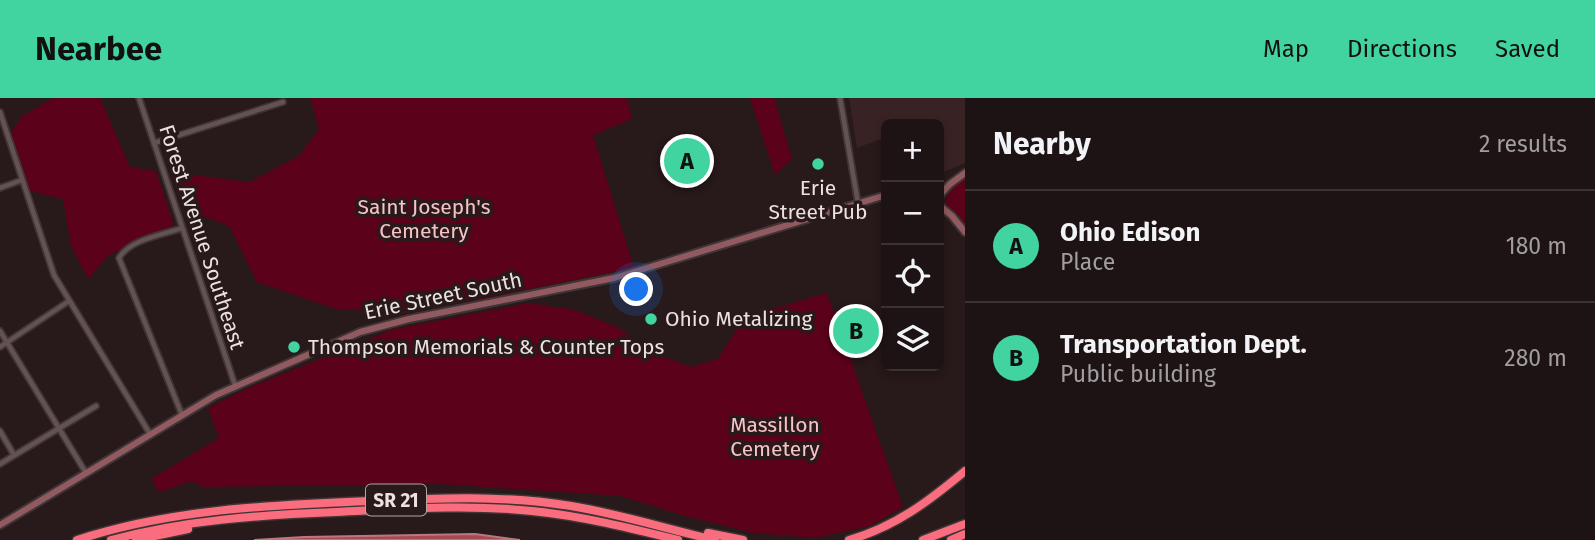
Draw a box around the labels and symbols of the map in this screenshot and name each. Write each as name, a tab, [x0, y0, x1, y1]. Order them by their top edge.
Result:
street label: Forest Avenue Southeast	[153, 121, 251, 353]
pin: A	[664, 135, 710, 187]
marker: Erie Street Pub	[810, 156, 826, 172]
place label: Erie Street Pub	[769, 175, 867, 225]
park label: Saint Joseph's Cemetery	[358, 194, 491, 244]
street label: Erie Street South	[362, 267, 524, 325]
your location	[619, 272, 653, 306]
pin: B	[833, 305, 879, 357]
place label: Ohio Metalizing	[665, 306, 812, 332]
marker: Ohio Metalizing	[643, 311, 659, 327]
place label: Thompson Memorials & Counter Tops	[308, 334, 664, 360]
marker: Thompson Memorials & Counter Tops	[286, 339, 302, 355]
park label: Massillon Cemetery	[730, 412, 820, 462]
road number: SR 21	[366, 484, 426, 516]

